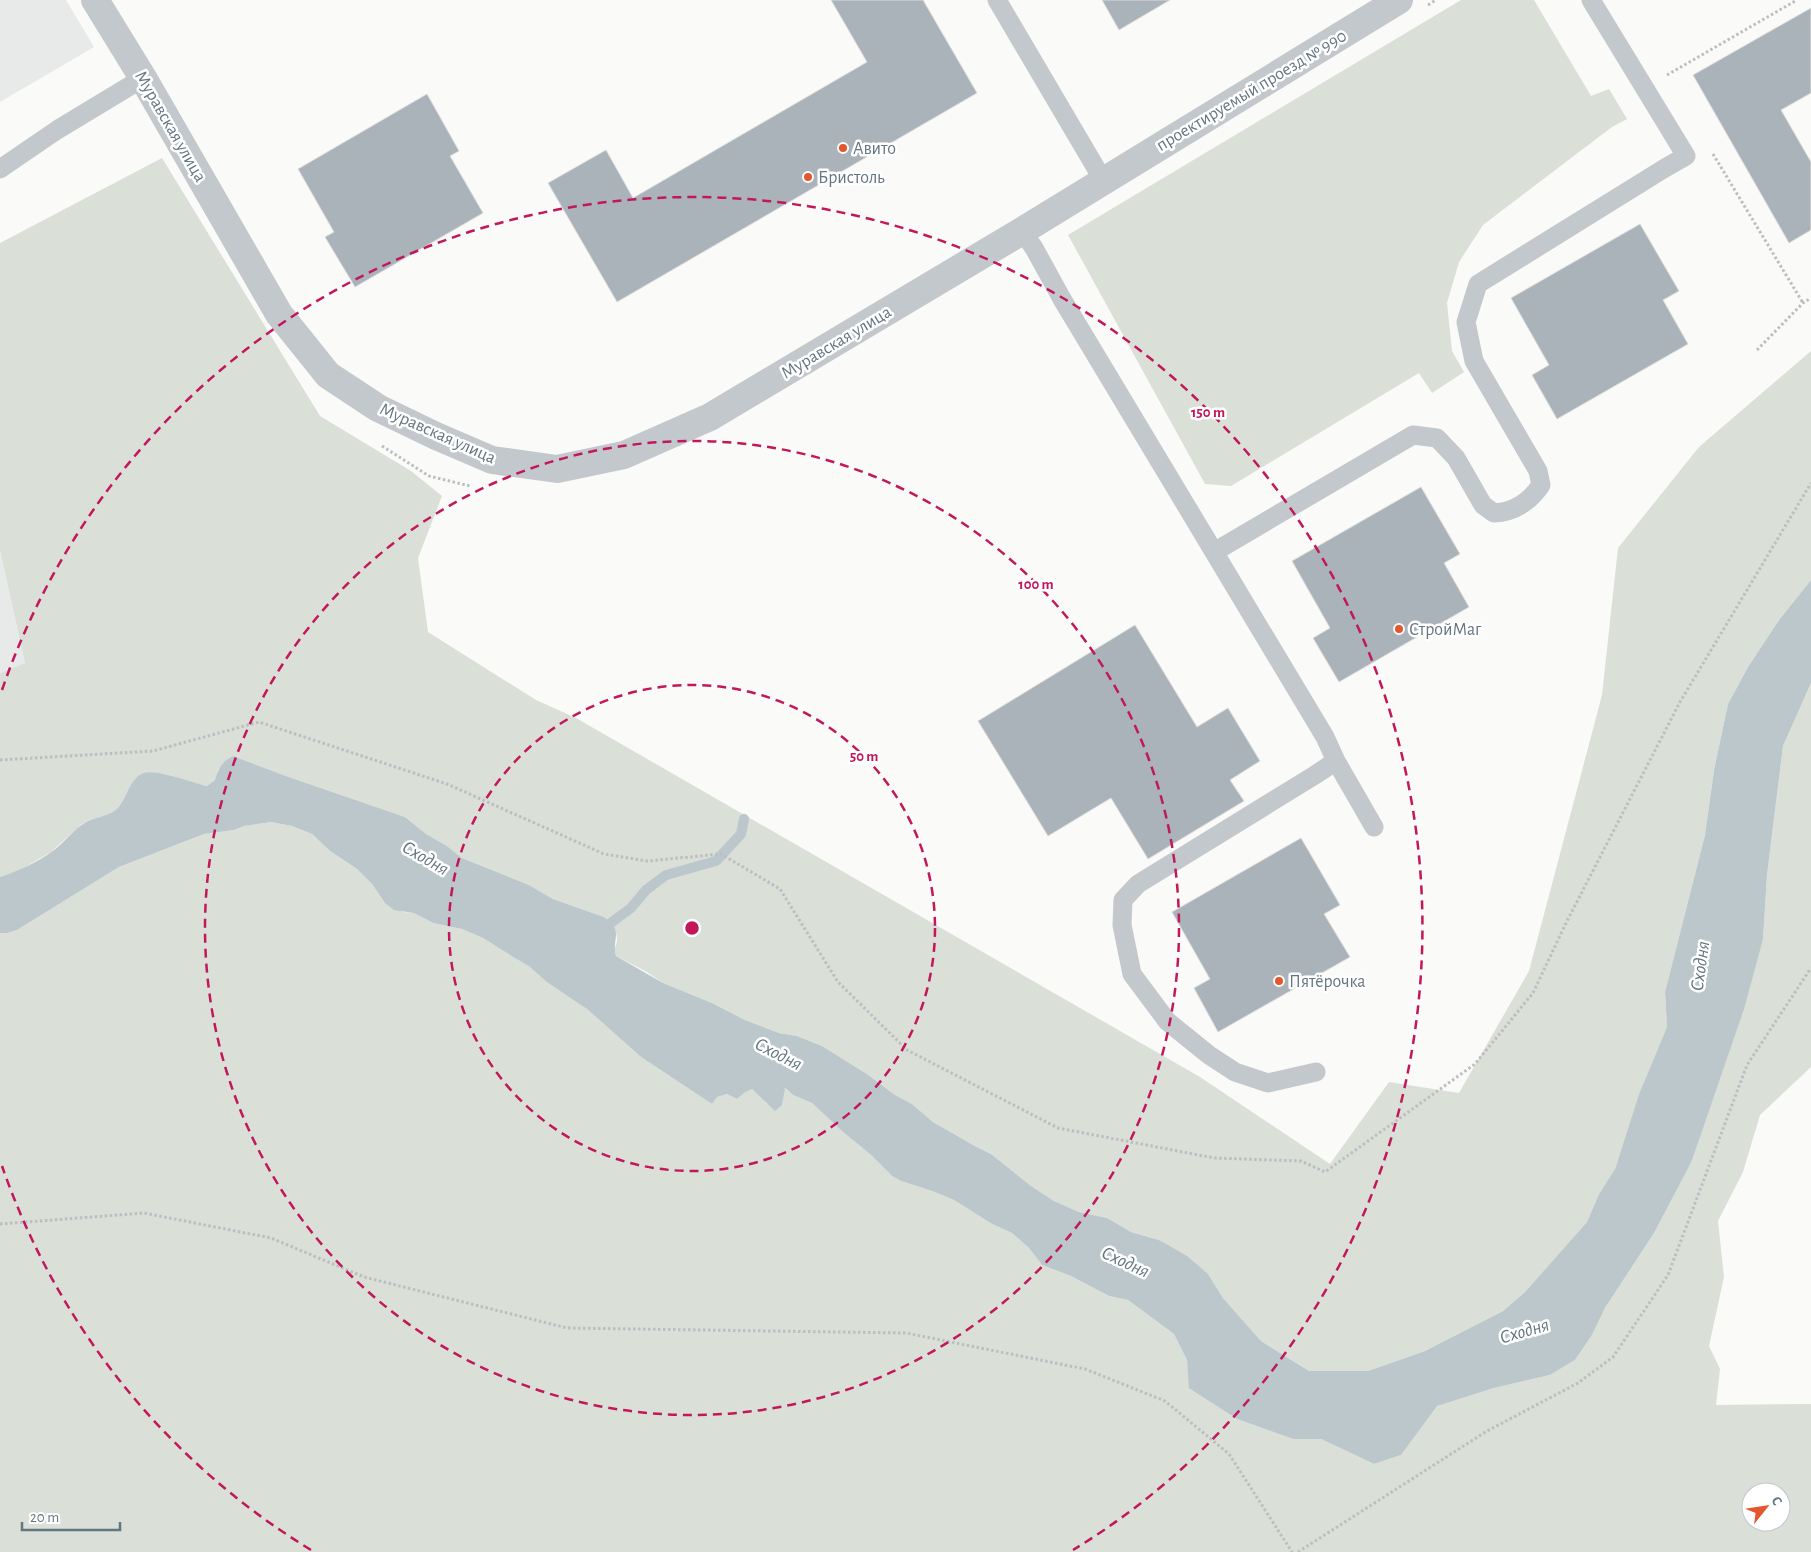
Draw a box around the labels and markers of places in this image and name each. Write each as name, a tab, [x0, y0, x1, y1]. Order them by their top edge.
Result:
place label: Авито	[853, 140, 896, 158]
marker: Авито	[837, 142, 849, 154]
place label: Бристоль	[818, 169, 885, 187]
marker: Бристоль	[802, 171, 814, 183]
place label: СтройМаг	[1409, 621, 1482, 639]
marker: СтройМаг	[1393, 623, 1405, 635]
centre of rings	[683, 919, 701, 937]
place label: Пятёрочка	[1289, 973, 1366, 991]
marker: Пятёрочка	[1273, 975, 1285, 987]

